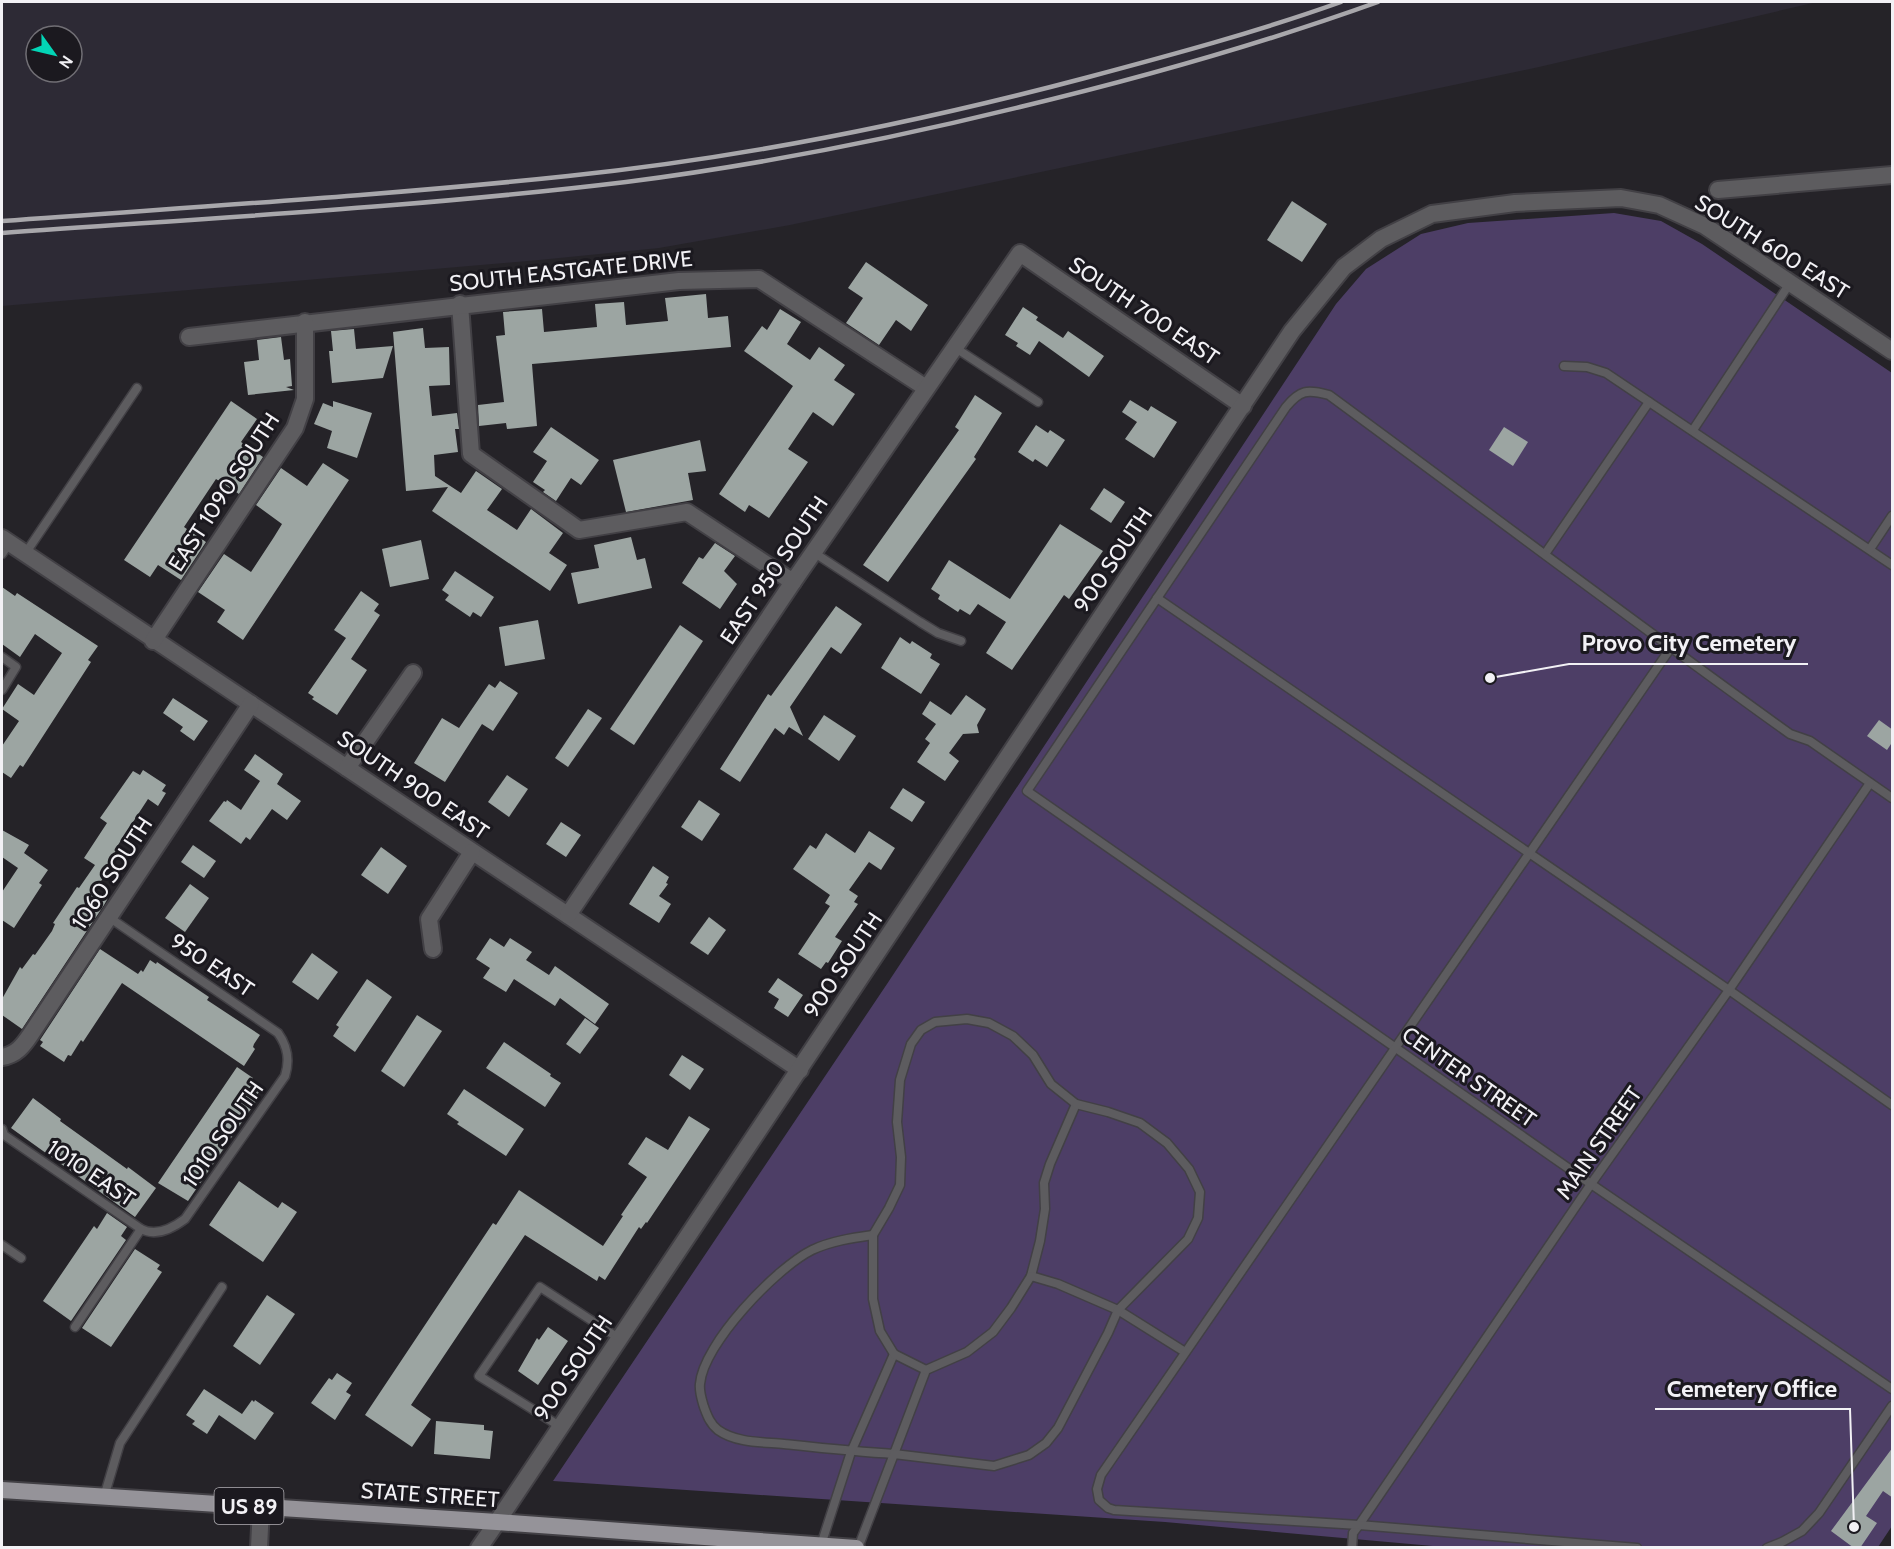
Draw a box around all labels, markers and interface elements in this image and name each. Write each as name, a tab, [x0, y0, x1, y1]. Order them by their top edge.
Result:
north arrow	[24, 24, 84, 84]
text: N	[55, 52, 77, 72]
street label: SOUTH 600 EAST	[1690, 189, 1854, 305]
street label: SOUTH EASTGATE DRIVE	[448, 245, 694, 297]
street label: SOUTH 700 EAST	[1064, 251, 1224, 371]
street label: EAST 1090 SOUTH	[163, 408, 285, 576]
street label: EAST 950 SOUTH	[714, 491, 834, 649]
street label: 900 SOUTH	[1068, 502, 1158, 618]
callout: Provo City Cemetery	[1569, 622, 1808, 664]
text: Provo City Cemetery	[1582, 628, 1797, 657]
street label: SOUTH 900 EAST	[332, 724, 494, 846]
street label: 1060 SOUTH	[66, 812, 158, 934]
street label: 900 SOUTH	[798, 907, 888, 1023]
street label: 950 EAST	[165, 927, 259, 1003]
street label: CENTER STREET	[1397, 1021, 1541, 1133]
street label: 1010 SOUTH	[177, 1076, 269, 1192]
street label: MAIN STREET	[1550, 1081, 1648, 1205]
street label: 1010 EAST	[42, 1134, 140, 1212]
street label: 900 SOUTH	[528, 1310, 618, 1426]
callout: Cemetery Office	[1655, 1367, 1850, 1409]
text: Cemetery Office	[1667, 1374, 1837, 1403]
street label: STATE STREET	[360, 1477, 500, 1513]
road number: US 89	[214, 1488, 284, 1524]

